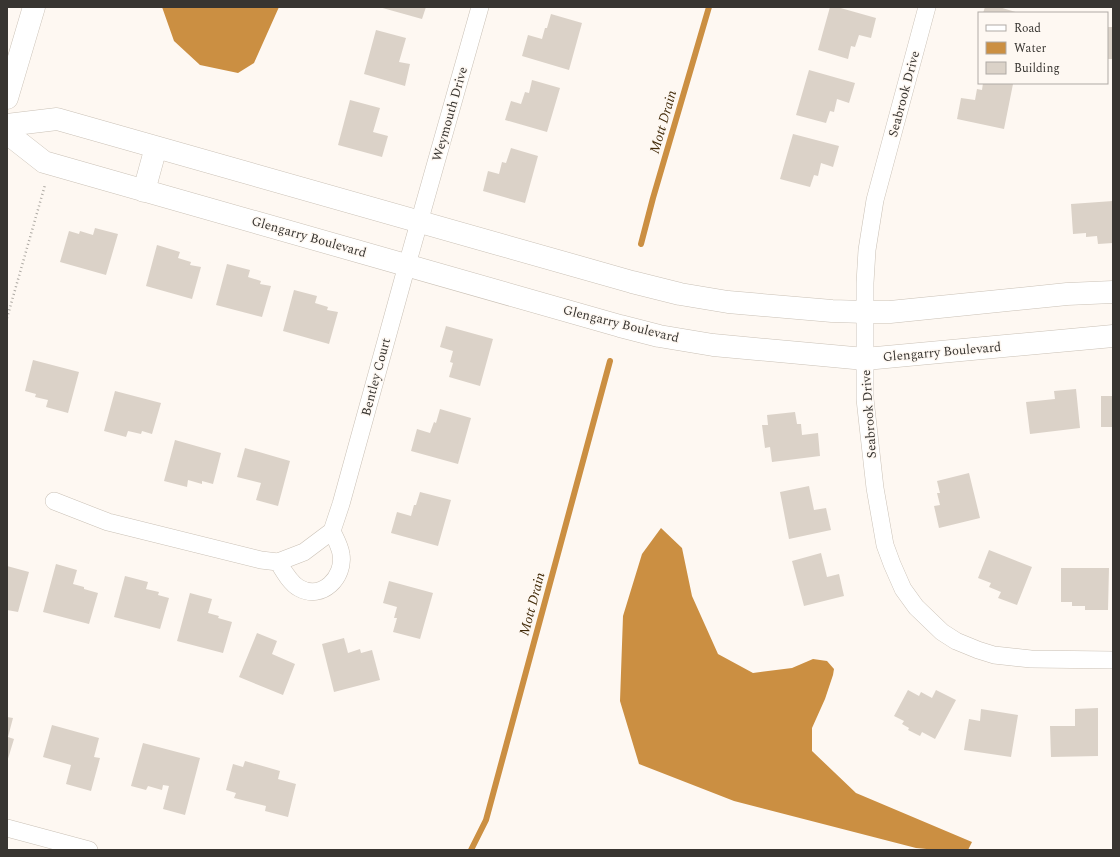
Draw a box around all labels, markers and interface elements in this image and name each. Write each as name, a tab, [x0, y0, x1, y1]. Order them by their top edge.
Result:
legend	[978, 12, 1108, 84]
text: Road	[1014, 19, 1041, 38]
text: Water	[1014, 39, 1046, 58]
street label: Seabrook Drive	[883, 49, 925, 139]
text: Building	[1014, 59, 1060, 78]
street label: Weymouth Drive	[427, 64, 473, 164]
water label: Mott Drain	[644, 87, 682, 156]
street label: Glengarry Boulevard	[249, 211, 369, 263]
street label: Glengarry Boulevard	[561, 300, 681, 348]
street label: Bentley Court	[356, 335, 396, 418]
street label: Glengarry Boulevard	[882, 337, 1002, 367]
street label: Seabrook Drive	[856, 369, 882, 459]
water label: Mott Drain	[513, 569, 551, 638]

